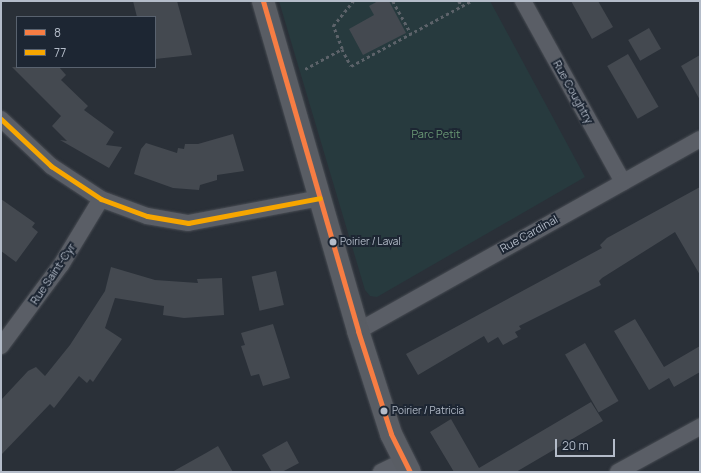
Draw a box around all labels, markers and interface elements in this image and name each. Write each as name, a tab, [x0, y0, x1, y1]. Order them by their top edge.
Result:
legend	[16, 16, 156, 68]
text: 8	[54, 24, 61, 41]
text: 77	[54, 44, 66, 61]
street label: Rue Coughtry	[550, 58, 596, 126]
park label: Parc Petit	[411, 127, 461, 141]
street label: Rue Cardinal	[498, 213, 560, 255]
place label: Poirier / Laval	[340, 236, 401, 248]
marker: Poirier / Laval	[328, 237, 338, 247]
street label: Rue Saint-Cyr	[28, 241, 78, 307]
place label: Poirier / Patricia	[392, 405, 464, 417]
marker: Poirier / Patricia	[379, 406, 389, 416]
scale bar	[557, 431, 617, 457]
text: 20 m	[562, 437, 589, 454]

